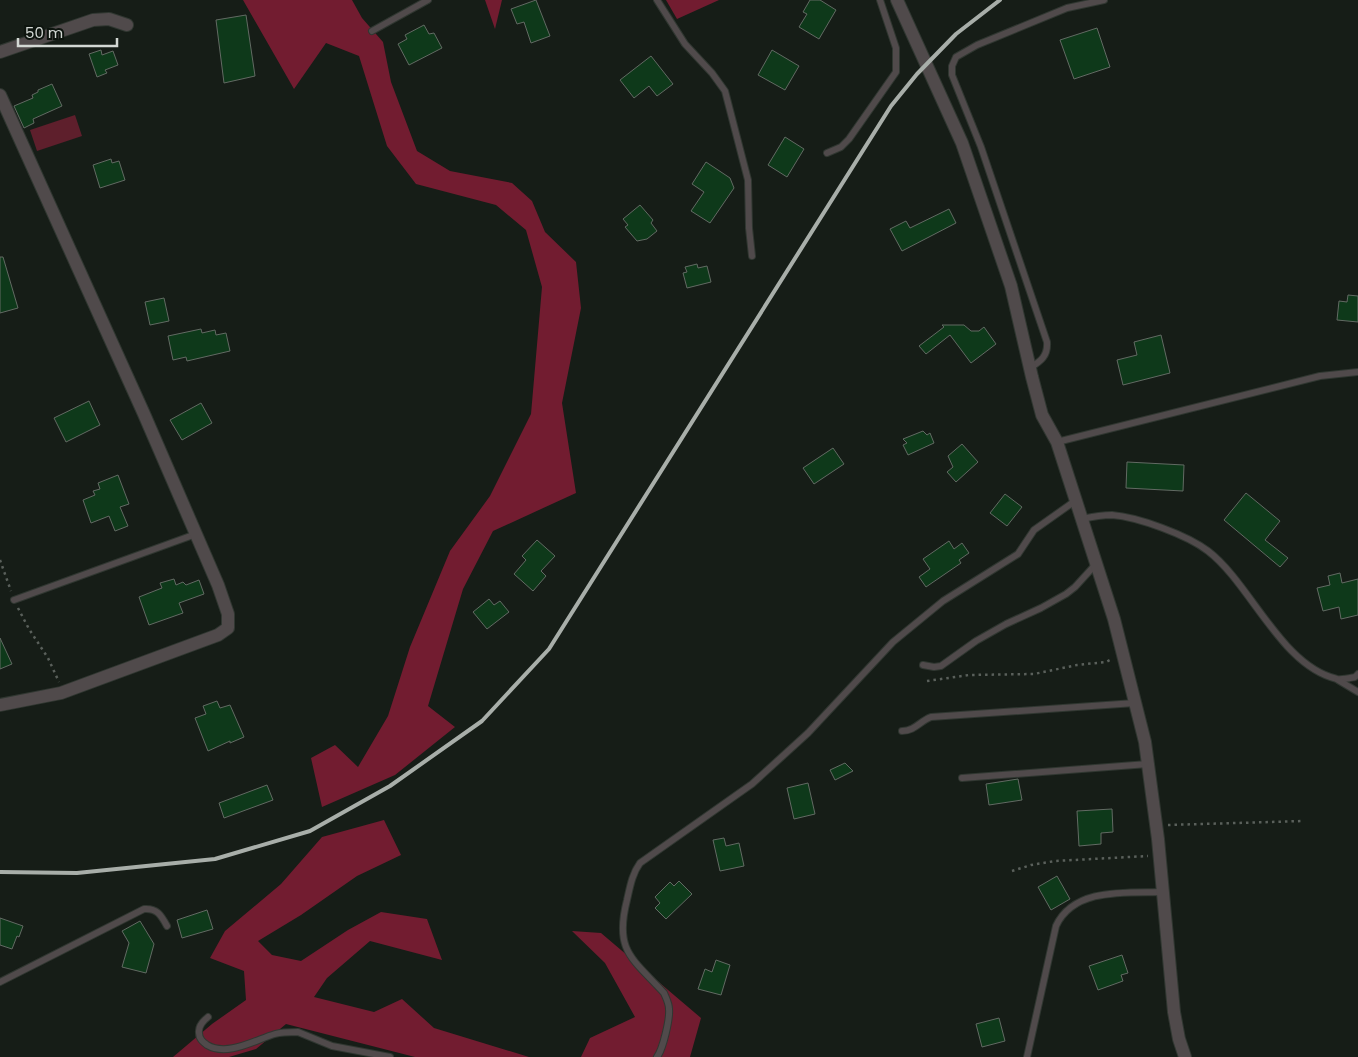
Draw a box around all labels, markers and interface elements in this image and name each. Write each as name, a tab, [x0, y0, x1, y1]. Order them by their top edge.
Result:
scale bar	[18, 15, 116, 47]
text: 50 m	[25, 22, 63, 43]

